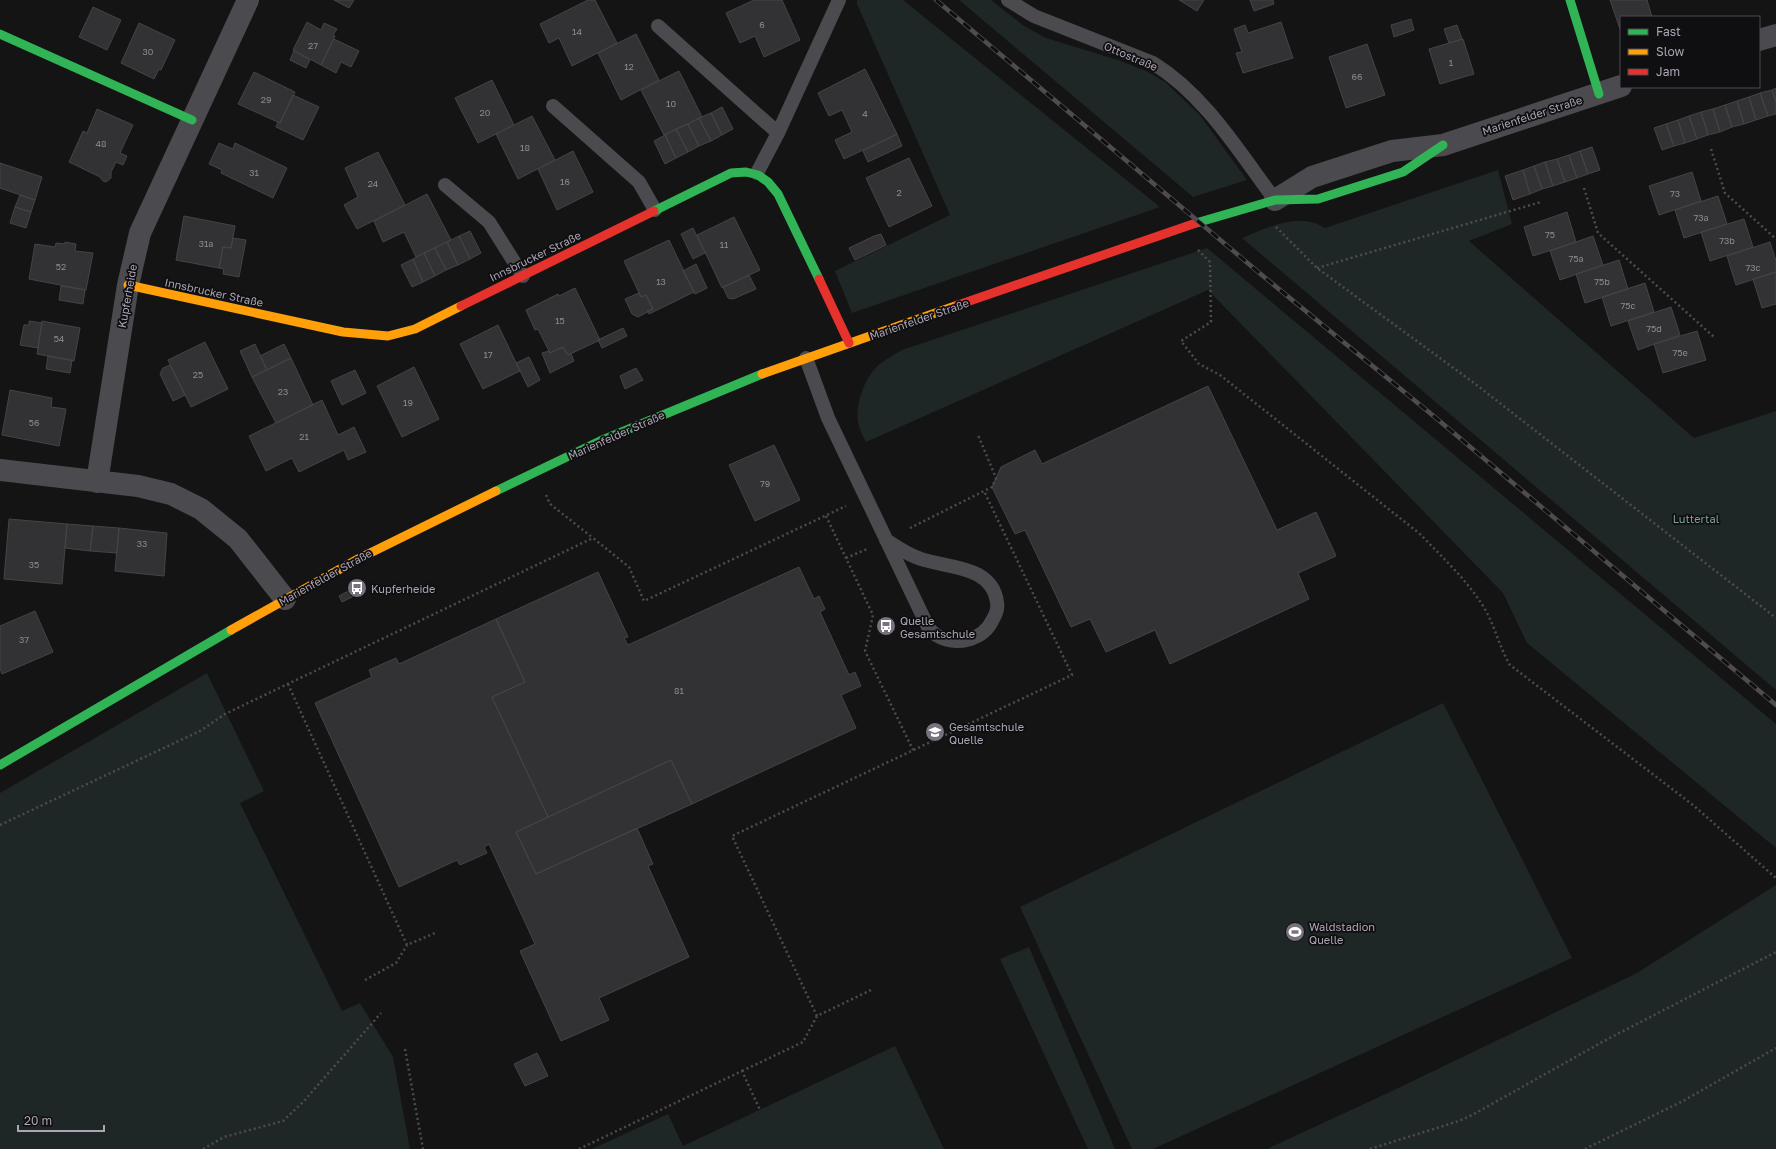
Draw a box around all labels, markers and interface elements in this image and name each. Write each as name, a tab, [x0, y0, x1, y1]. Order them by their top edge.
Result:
legend	[1620, 16, 1760, 88]
house number: 6	[759, 19, 765, 30]
text: Fast	[1656, 24, 1681, 39]
house number: 14	[572, 26, 582, 37]
street label: Ottostraße	[1102, 39, 1160, 73]
house number: 27	[308, 40, 318, 51]
text: Slow	[1656, 44, 1684, 59]
house number: 30	[143, 46, 154, 57]
house number: 1	[1449, 57, 1454, 68]
house number: 12	[624, 61, 634, 72]
text: Jam	[1656, 64, 1680, 79]
house number: 66	[1352, 71, 1362, 82]
street label: Marienfelder Straße	[1480, 93, 1584, 137]
house number: 29	[261, 94, 271, 105]
house number: 10	[666, 98, 676, 109]
house number: 20	[480, 107, 491, 118]
house number: 4	[862, 108, 868, 119]
house number: 48	[96, 138, 106, 149]
house number: 18	[520, 142, 530, 153]
house number: 31	[249, 167, 259, 178]
house number: 16	[560, 176, 570, 187]
house number: 24	[368, 178, 379, 189]
house number: 2	[896, 187, 902, 198]
house number: 73	[1670, 188, 1680, 199]
house number: 73a	[1693, 212, 1709, 223]
street label: Innsbrucker Straße	[487, 228, 583, 284]
house number: 75	[1545, 229, 1555, 240]
house number: 73b	[1719, 235, 1735, 246]
house number: 31a	[199, 238, 213, 249]
house number: 11	[720, 239, 729, 250]
house number: 75a	[1568, 253, 1584, 264]
house number: 52	[56, 261, 66, 272]
house number: 73c	[1746, 262, 1761, 273]
street label: Kupferheide	[115, 263, 139, 329]
street label: Innsbrucker Straße	[164, 275, 264, 309]
house number: 13	[656, 276, 666, 287]
house number: 75b	[1594, 276, 1610, 287]
street label: Marienfelder Straße	[868, 296, 970, 342]
house number: 75c	[1621, 300, 1636, 311]
house number: 15	[555, 315, 565, 326]
house number: 75d	[1646, 323, 1662, 334]
house number: 54	[54, 333, 65, 344]
house number: 75e	[1672, 347, 1688, 358]
house number: 17	[483, 349, 493, 360]
house number: 25	[193, 369, 203, 380]
house number: 23	[278, 386, 288, 397]
house number: 19	[403, 397, 413, 408]
street label: Marienfelder Straße	[566, 408, 666, 462]
house number: 56	[29, 417, 39, 428]
house number: 21	[299, 431, 309, 442]
house number: 79	[760, 478, 770, 489]
park label: Luttertal	[1673, 512, 1720, 525]
house number: 33	[137, 538, 147, 549]
street label: Marienfelder Straße	[276, 546, 374, 608]
house number: 35	[29, 559, 39, 570]
bus stop icon: Kupferheide	[346, 577, 368, 599]
place label: Kupferheide	[371, 582, 436, 595]
place label: Quelle Gesamtschule	[900, 614, 975, 640]
bus stop icon: Quelle Gesamtschule	[875, 615, 897, 637]
house number: 37	[19, 634, 29, 645]
house number: 81	[674, 685, 685, 696]
place label: Gesamtschule Quelle	[949, 720, 1024, 746]
school or university icon: Gesamtschule Quelle	[924, 721, 946, 743]
place label: Waldstadion Quelle	[1309, 920, 1375, 946]
sports icon: Waldstadion Quelle	[1284, 921, 1306, 943]
scale bar	[18, 1107, 104, 1133]
text: 20 m	[24, 1113, 52, 1128]

